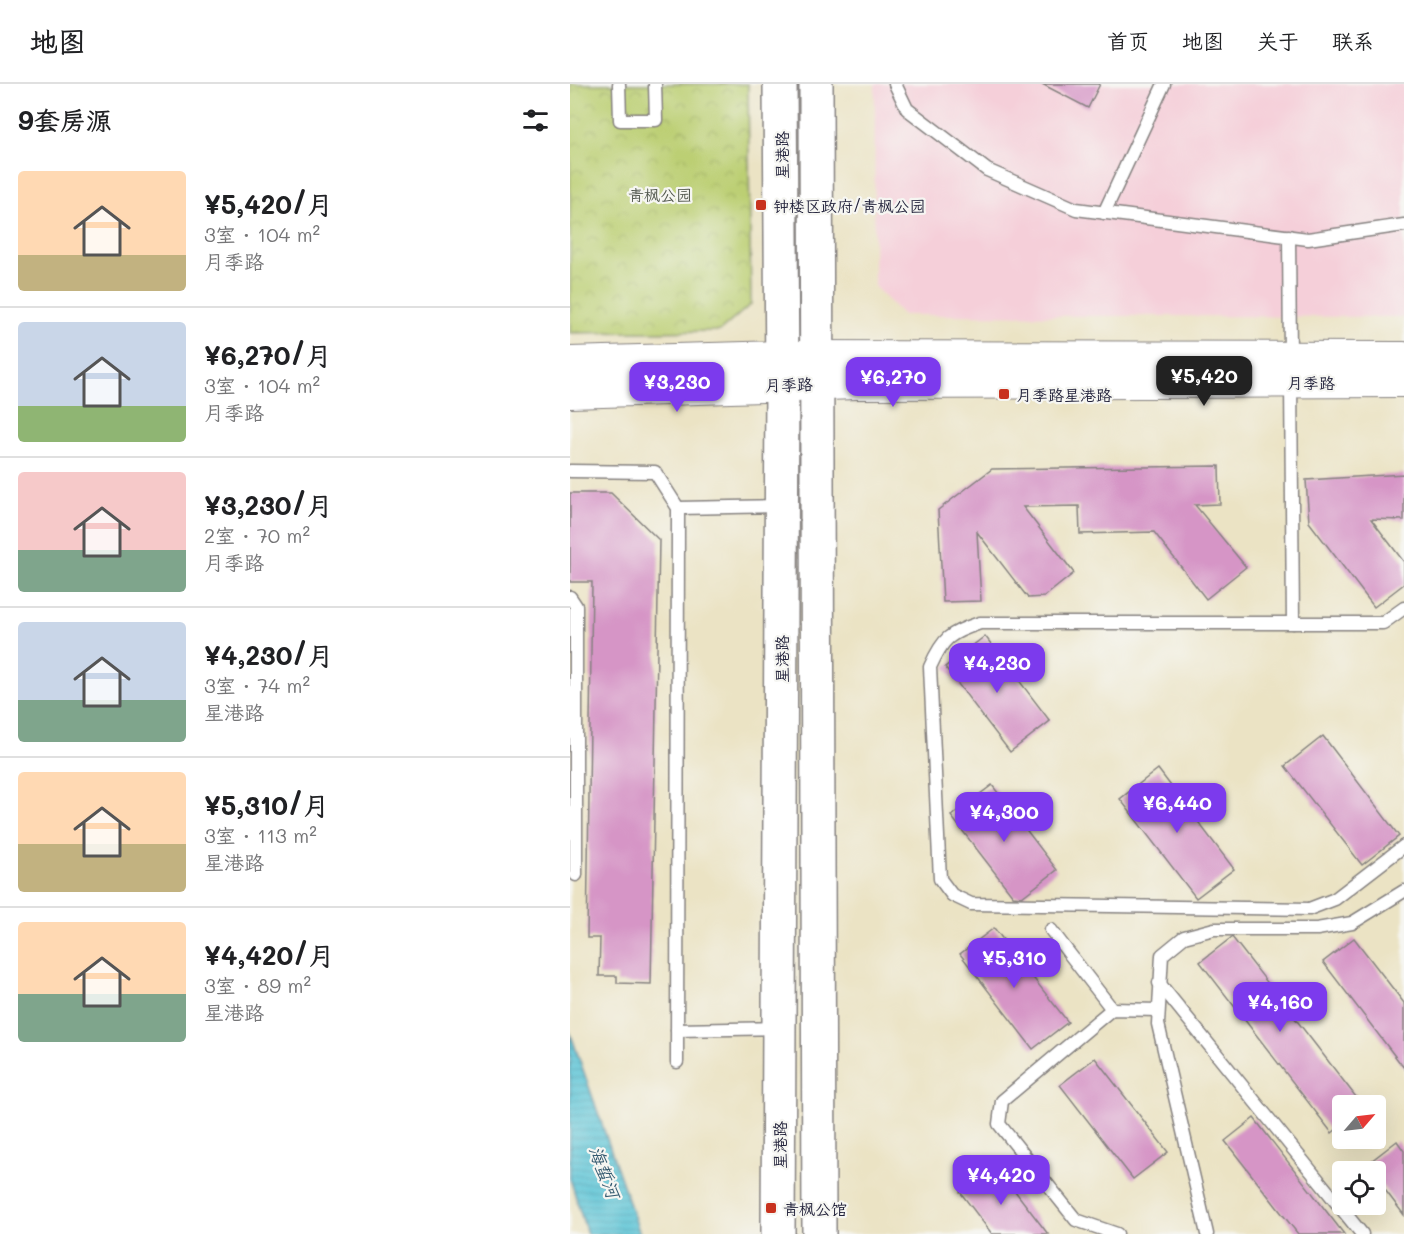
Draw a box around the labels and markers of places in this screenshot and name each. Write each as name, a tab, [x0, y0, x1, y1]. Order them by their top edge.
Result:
place label: 钟楼区政府/青枫公园	[773, 195, 925, 216]
marker: 钟楼区政府/青枫公园	[754, 198, 768, 212]
pin: ¥5,420	[1155, 356, 1253, 407]
pin: ¥6,270	[844, 357, 942, 408]
pin: ¥3,230	[628, 362, 726, 413]
place label: 月季路星港路	[1016, 384, 1112, 405]
marker: 月季路星港路	[997, 387, 1011, 401]
pin: ¥4,230	[948, 643, 1046, 694]
pin: ¥6,440	[1128, 783, 1226, 834]
pin: ¥4,300	[955, 792, 1053, 843]
pin: ¥5,310	[965, 938, 1063, 989]
pin: ¥4,160	[1231, 982, 1329, 1033]
pin: ¥4,420	[952, 1155, 1050, 1206]
place label: 青枫公馆	[783, 1198, 847, 1219]
marker: 青枫公馆	[764, 1201, 778, 1215]

